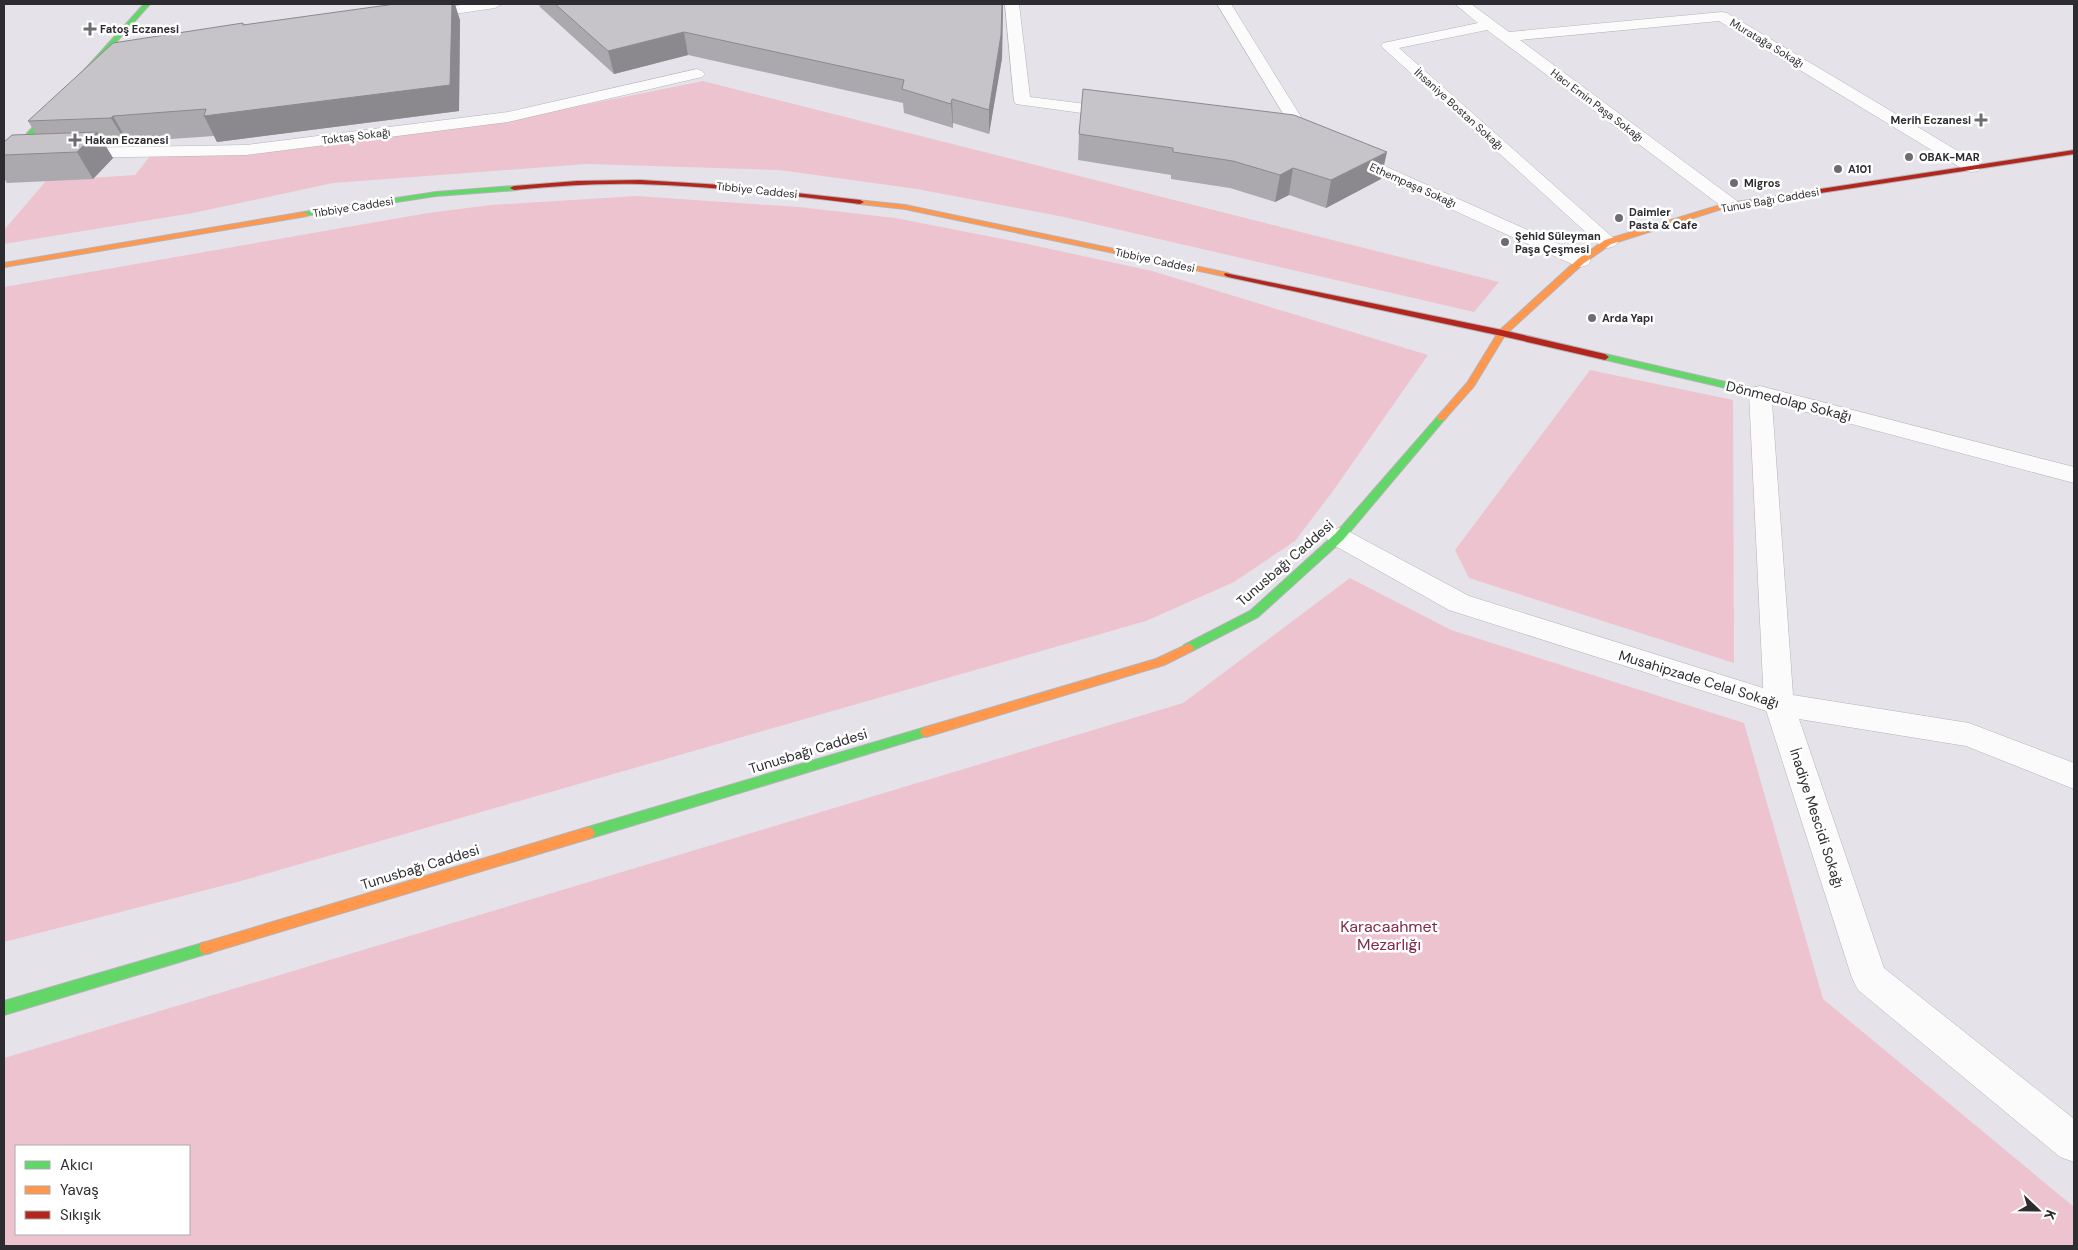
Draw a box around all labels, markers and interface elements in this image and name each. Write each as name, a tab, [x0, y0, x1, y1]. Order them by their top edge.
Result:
street label: Muratağa Sokağı	[1727, 15, 1807, 71]
place label: Fatoş Eczanesi	[100, 22, 179, 36]
marker: Fatoş Eczanesi	[84, 23, 96, 35]
street label: İhsaniye Bostan Sokağı	[1412, 65, 1506, 153]
street label: Hacı Emin Paşa Sokağı	[1548, 66, 1646, 144]
place label: Merih Eczanesi	[1891, 113, 1971, 127]
marker: Merih Eczanesi	[1975, 114, 1987, 126]
street label: Toktaş Sokağı	[321, 125, 391, 147]
place label: Hakan Eczanesi	[85, 133, 168, 147]
marker: Hakan Eczanesi	[69, 134, 81, 146]
place label: OBAK-MAR	[1919, 150, 1980, 164]
marker: OBAK-MAR	[1903, 151, 1915, 163]
street label: Ethempaşa Sokağı	[1368, 160, 1458, 210]
place label: A101	[1848, 162, 1871, 176]
marker: A101	[1832, 163, 1844, 175]
place label: Migros	[1744, 176, 1780, 190]
marker: Migros	[1728, 177, 1740, 189]
street label: Tıbbiye Caddesi	[716, 179, 798, 201]
street label: Tunus Bağı Caddesi	[1720, 184, 1820, 216]
street label: Tıbbiye Caddesi	[312, 194, 394, 220]
place label: Daimler Pasta & Cafe	[1629, 205, 1698, 232]
marker: Daimler Pasta & Cafe	[1613, 212, 1625, 224]
place label: Şehid Süleyman Paşa Çeşmesi	[1515, 229, 1601, 256]
marker: Şehid Süleyman Paşa Çeşmesi	[1499, 236, 1511, 248]
street label: Tıbbiye Caddesi	[1114, 245, 1196, 275]
place label: Arda Yapı	[1602, 311, 1653, 325]
marker: Arda Yapı	[1586, 312, 1598, 324]
street label: Dönmedolap Sokağı	[1724, 377, 1854, 425]
street label: Tunusbağı Caddesi	[1233, 516, 1337, 610]
street label: Musahipzade Celal Sokağı	[1617, 646, 1781, 712]
street label: Tunusbağı Caddesi	[747, 724, 869, 778]
street label: İnadiye Mescidi Sokağı	[1786, 746, 1848, 890]
street label: Tunusbağı Caddesi	[359, 840, 481, 894]
park label: Karacaahmet Mezarlığı	[1340, 916, 1438, 955]
legend	[15, 1145, 190, 1235]
text: Akıcı	[60, 1155, 93, 1175]
text: Yavaş	[60, 1180, 99, 1200]
north arrow	[2013, 1185, 2063, 1235]
text: Sıkışık	[60, 1205, 102, 1225]
text: K	[2040, 1207, 2060, 1222]

